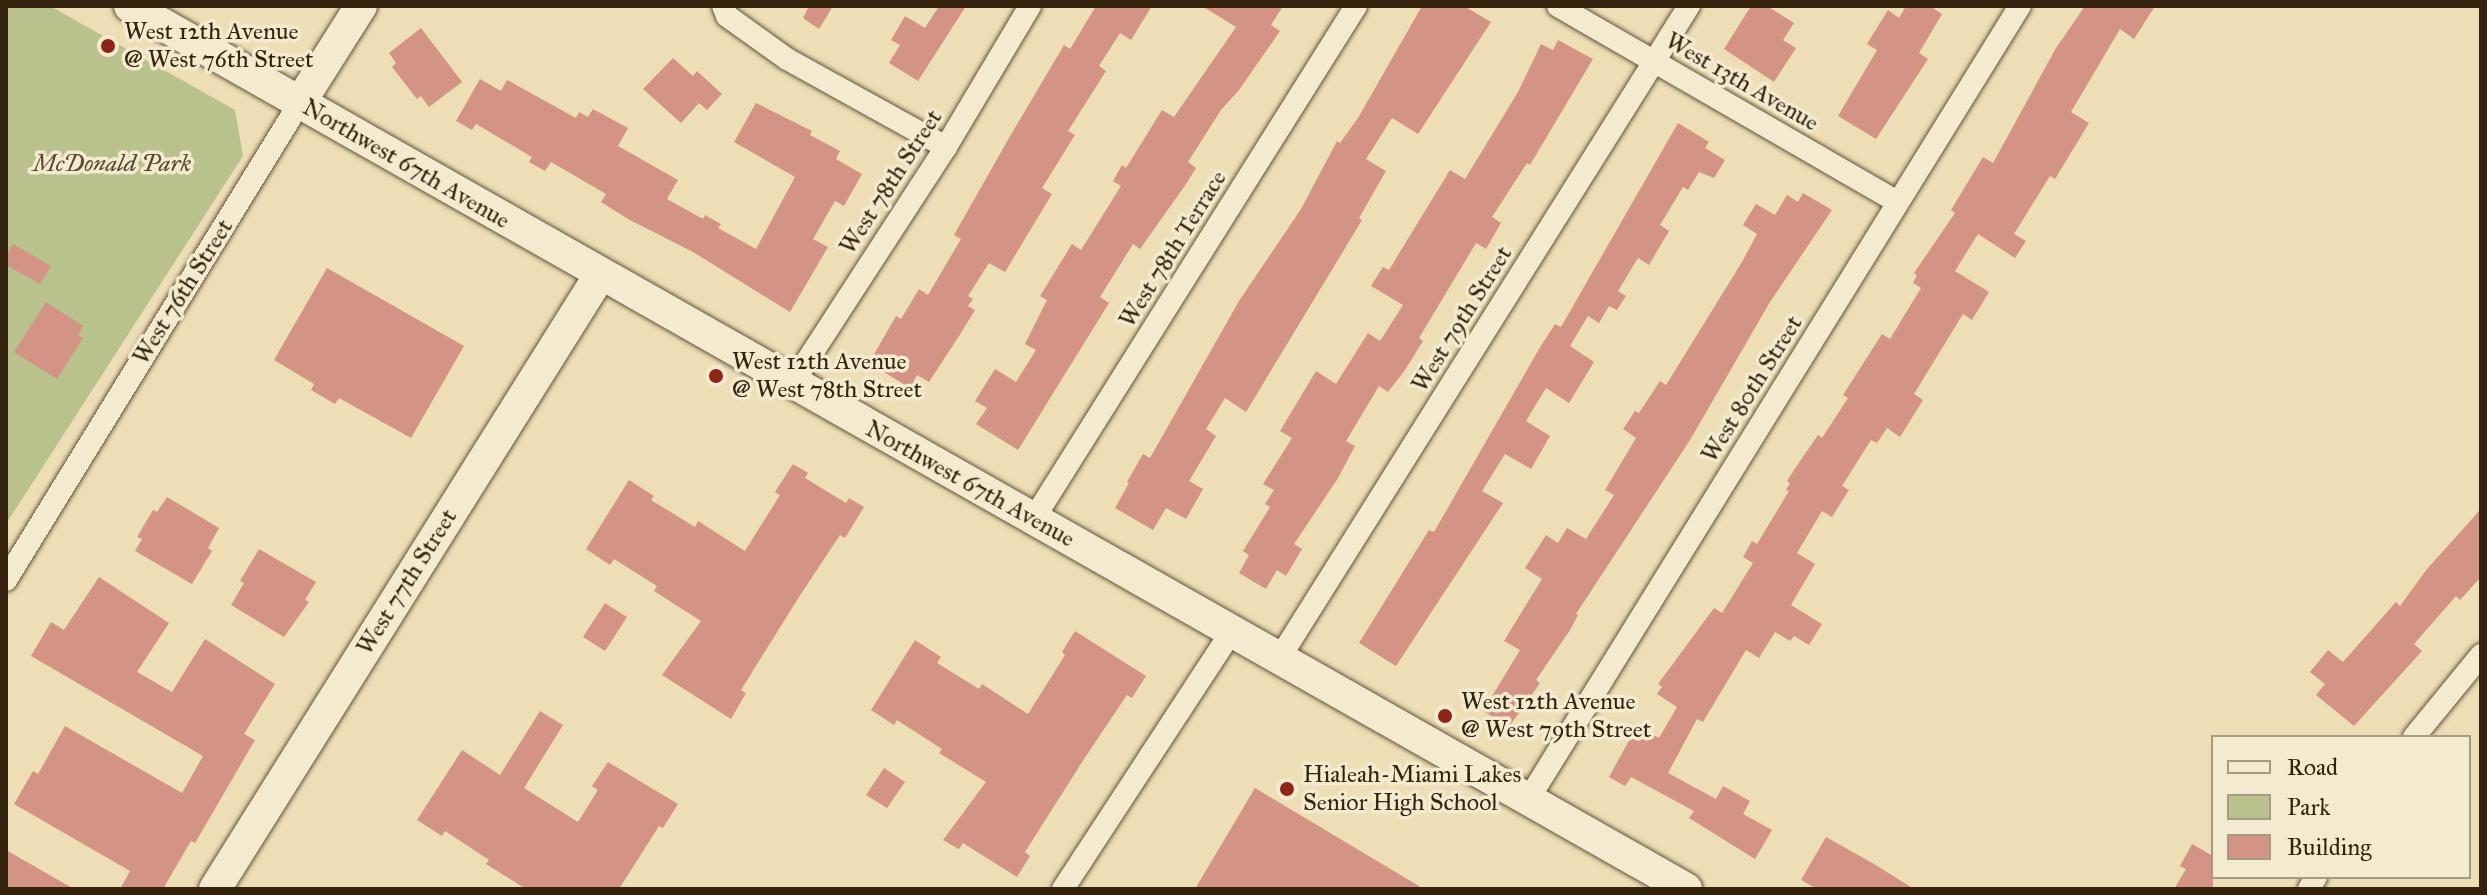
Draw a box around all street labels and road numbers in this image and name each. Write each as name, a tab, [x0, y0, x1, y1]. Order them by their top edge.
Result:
street label: West 13th Avenue	[1660, 26, 1824, 138]
street label: Northwest 67th Avenue	[297, 93, 515, 235]
street label: West 78th Street	[834, 104, 948, 260]
street label: West 78th Terrace	[1113, 165, 1233, 333]
street label: West 76th Street	[127, 214, 239, 370]
street label: West 79th Street	[1406, 241, 1518, 397]
street label: West 80th Street	[1695, 310, 1809, 468]
street label: Northwest 67th Avenue	[860, 414, 1080, 554]
street label: West 77th Street	[351, 504, 463, 660]

